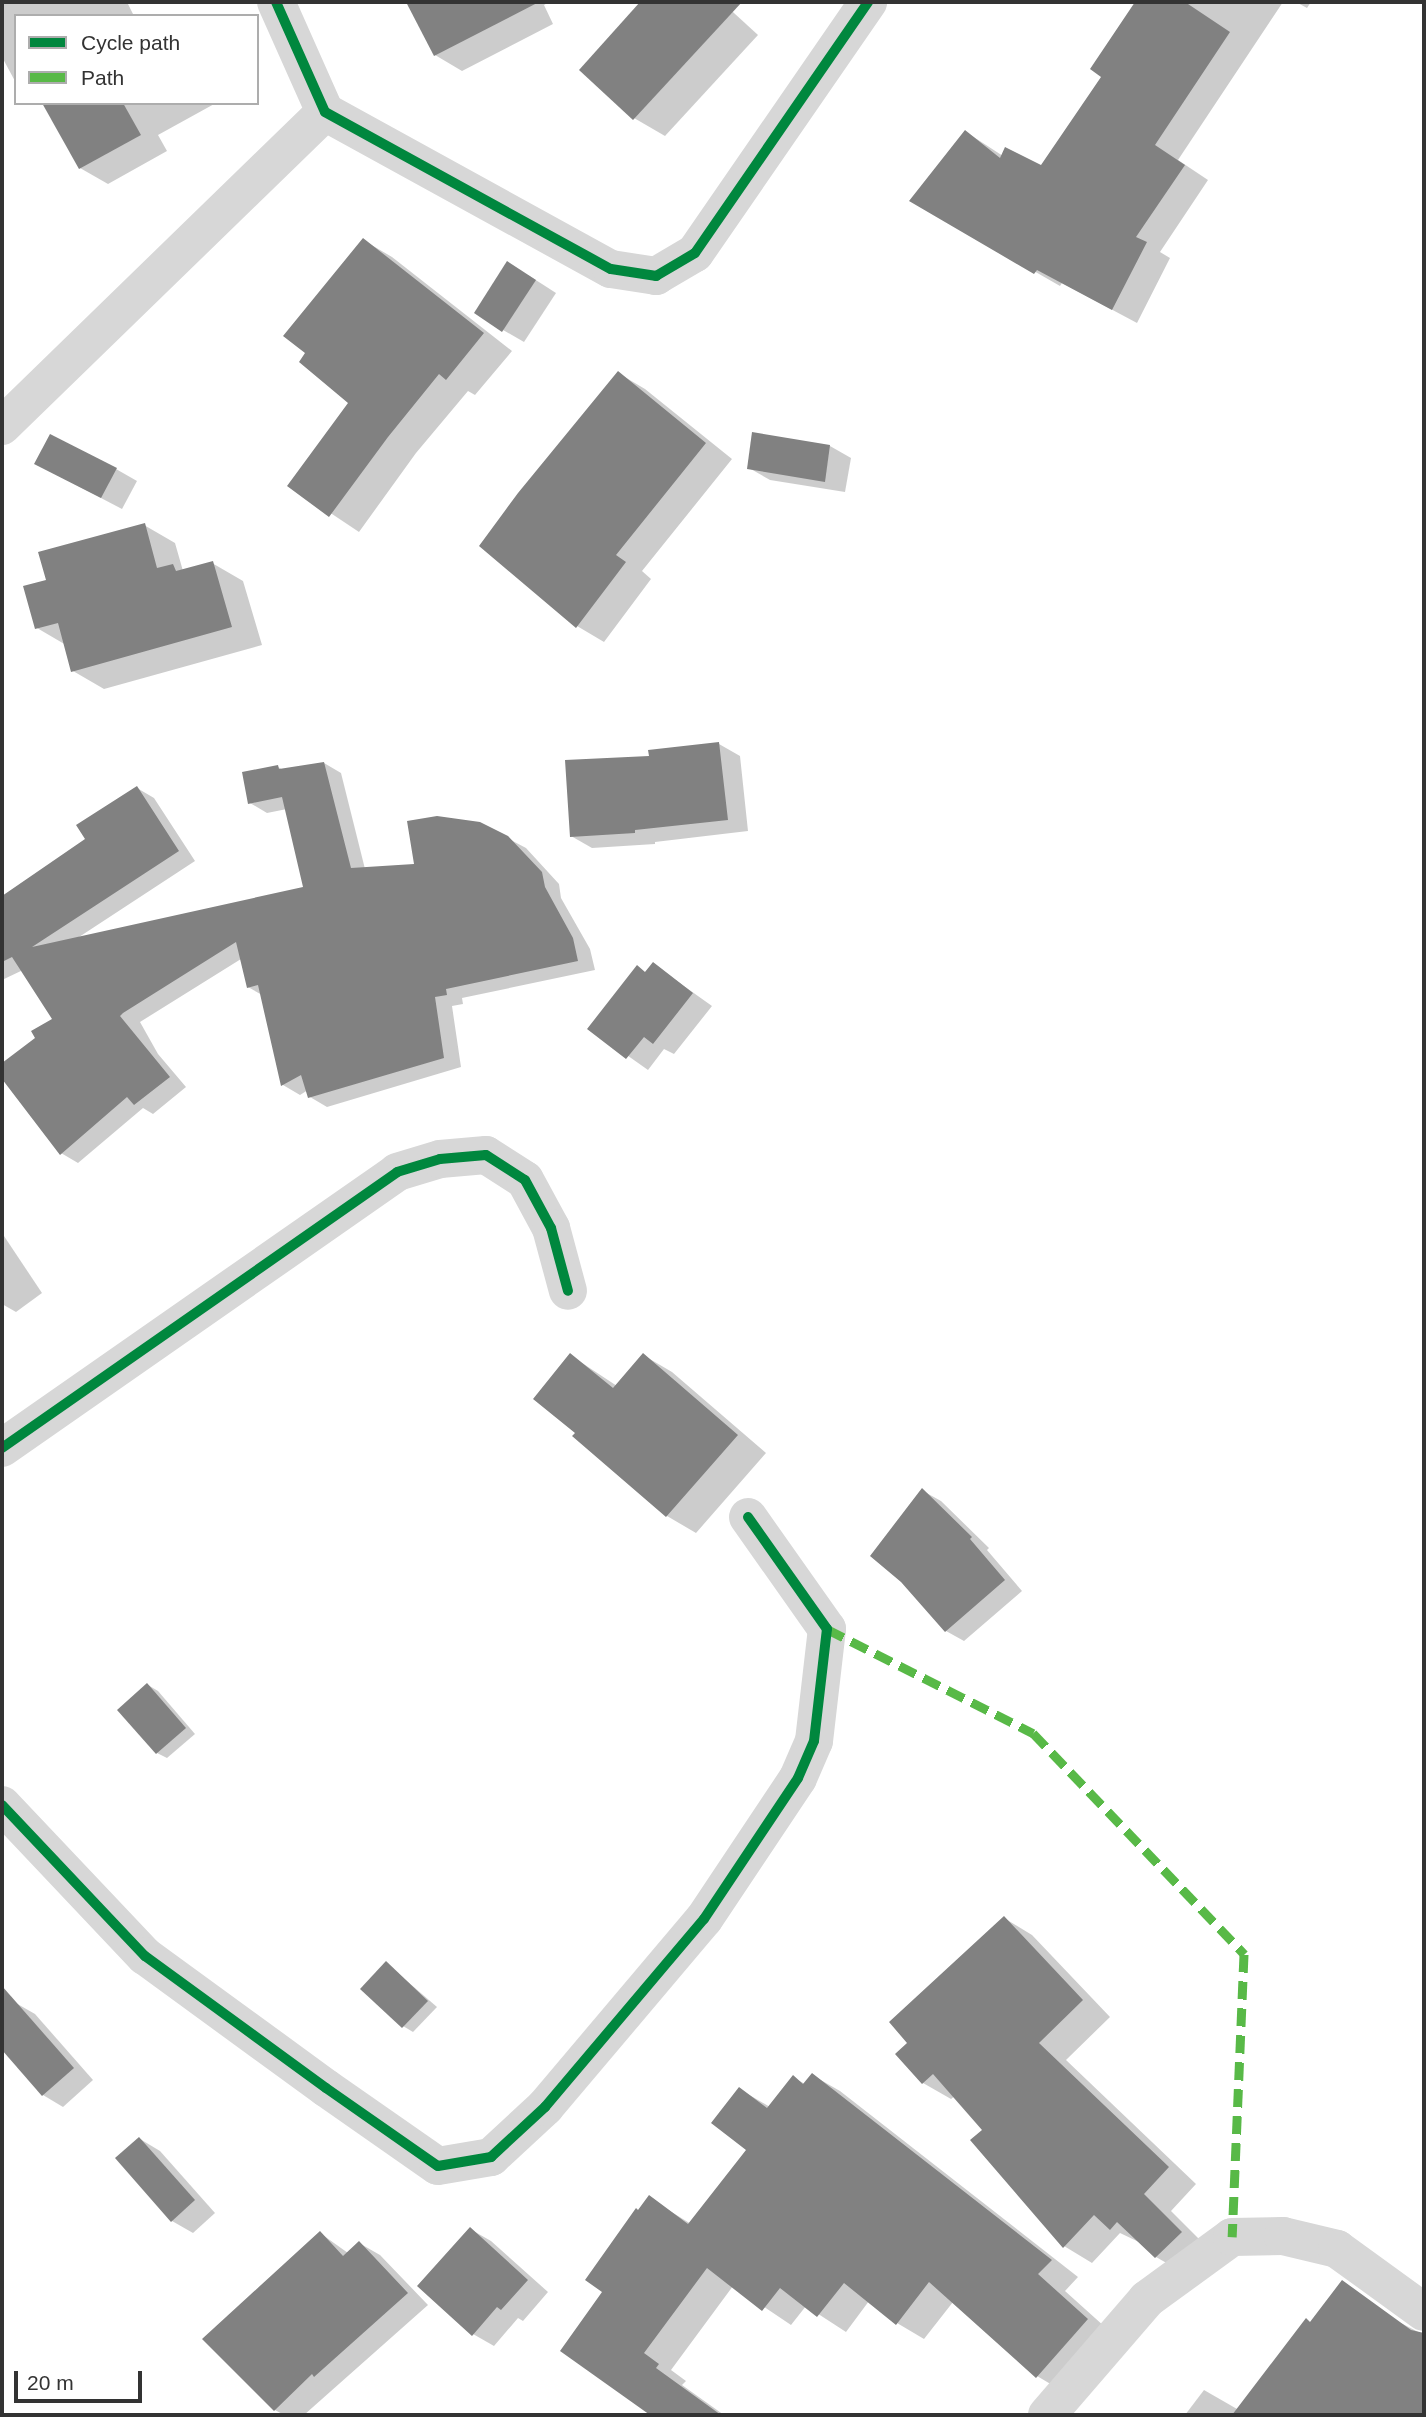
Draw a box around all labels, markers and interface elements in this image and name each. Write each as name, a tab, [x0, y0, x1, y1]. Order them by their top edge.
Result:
legend	[14, 14, 259, 105]
text: Cycle path	[81, 31, 180, 54]
text: Path	[81, 66, 124, 89]
scale bar	[18, 2358, 145, 2402]
text: 20 m	[27, 2371, 74, 2394]

